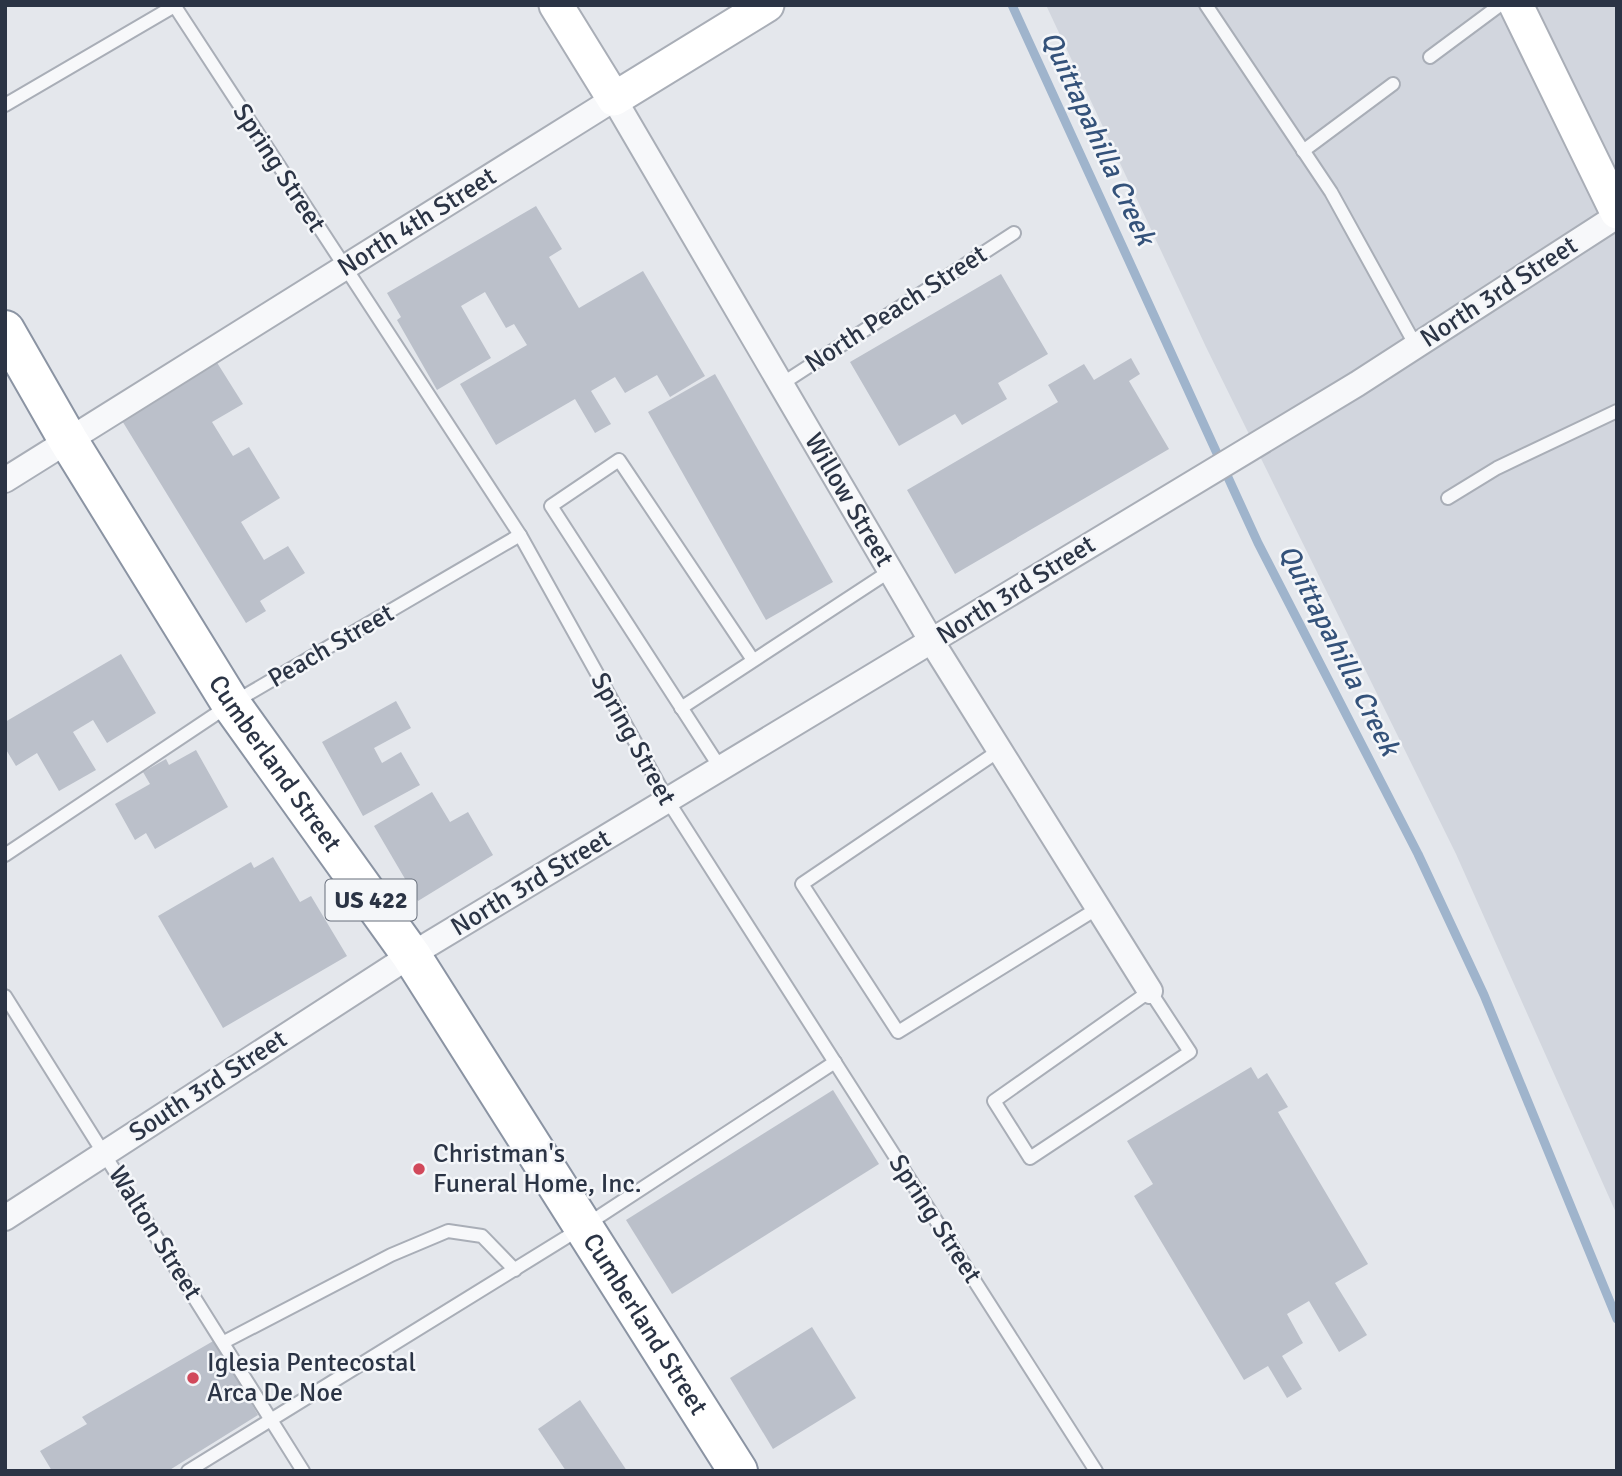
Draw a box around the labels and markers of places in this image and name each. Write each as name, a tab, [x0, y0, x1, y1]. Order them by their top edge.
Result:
place label: Christman's Funeral Home, Inc.	[433, 1138, 642, 1200]
marker: Christman's Funeral Home, Inc.	[411, 1161, 427, 1177]
place label: Iglesia Pentecostal Arca De Noe	[207, 1347, 416, 1409]
marker: Iglesia Pentecostal Arca De Noe	[185, 1370, 201, 1386]

